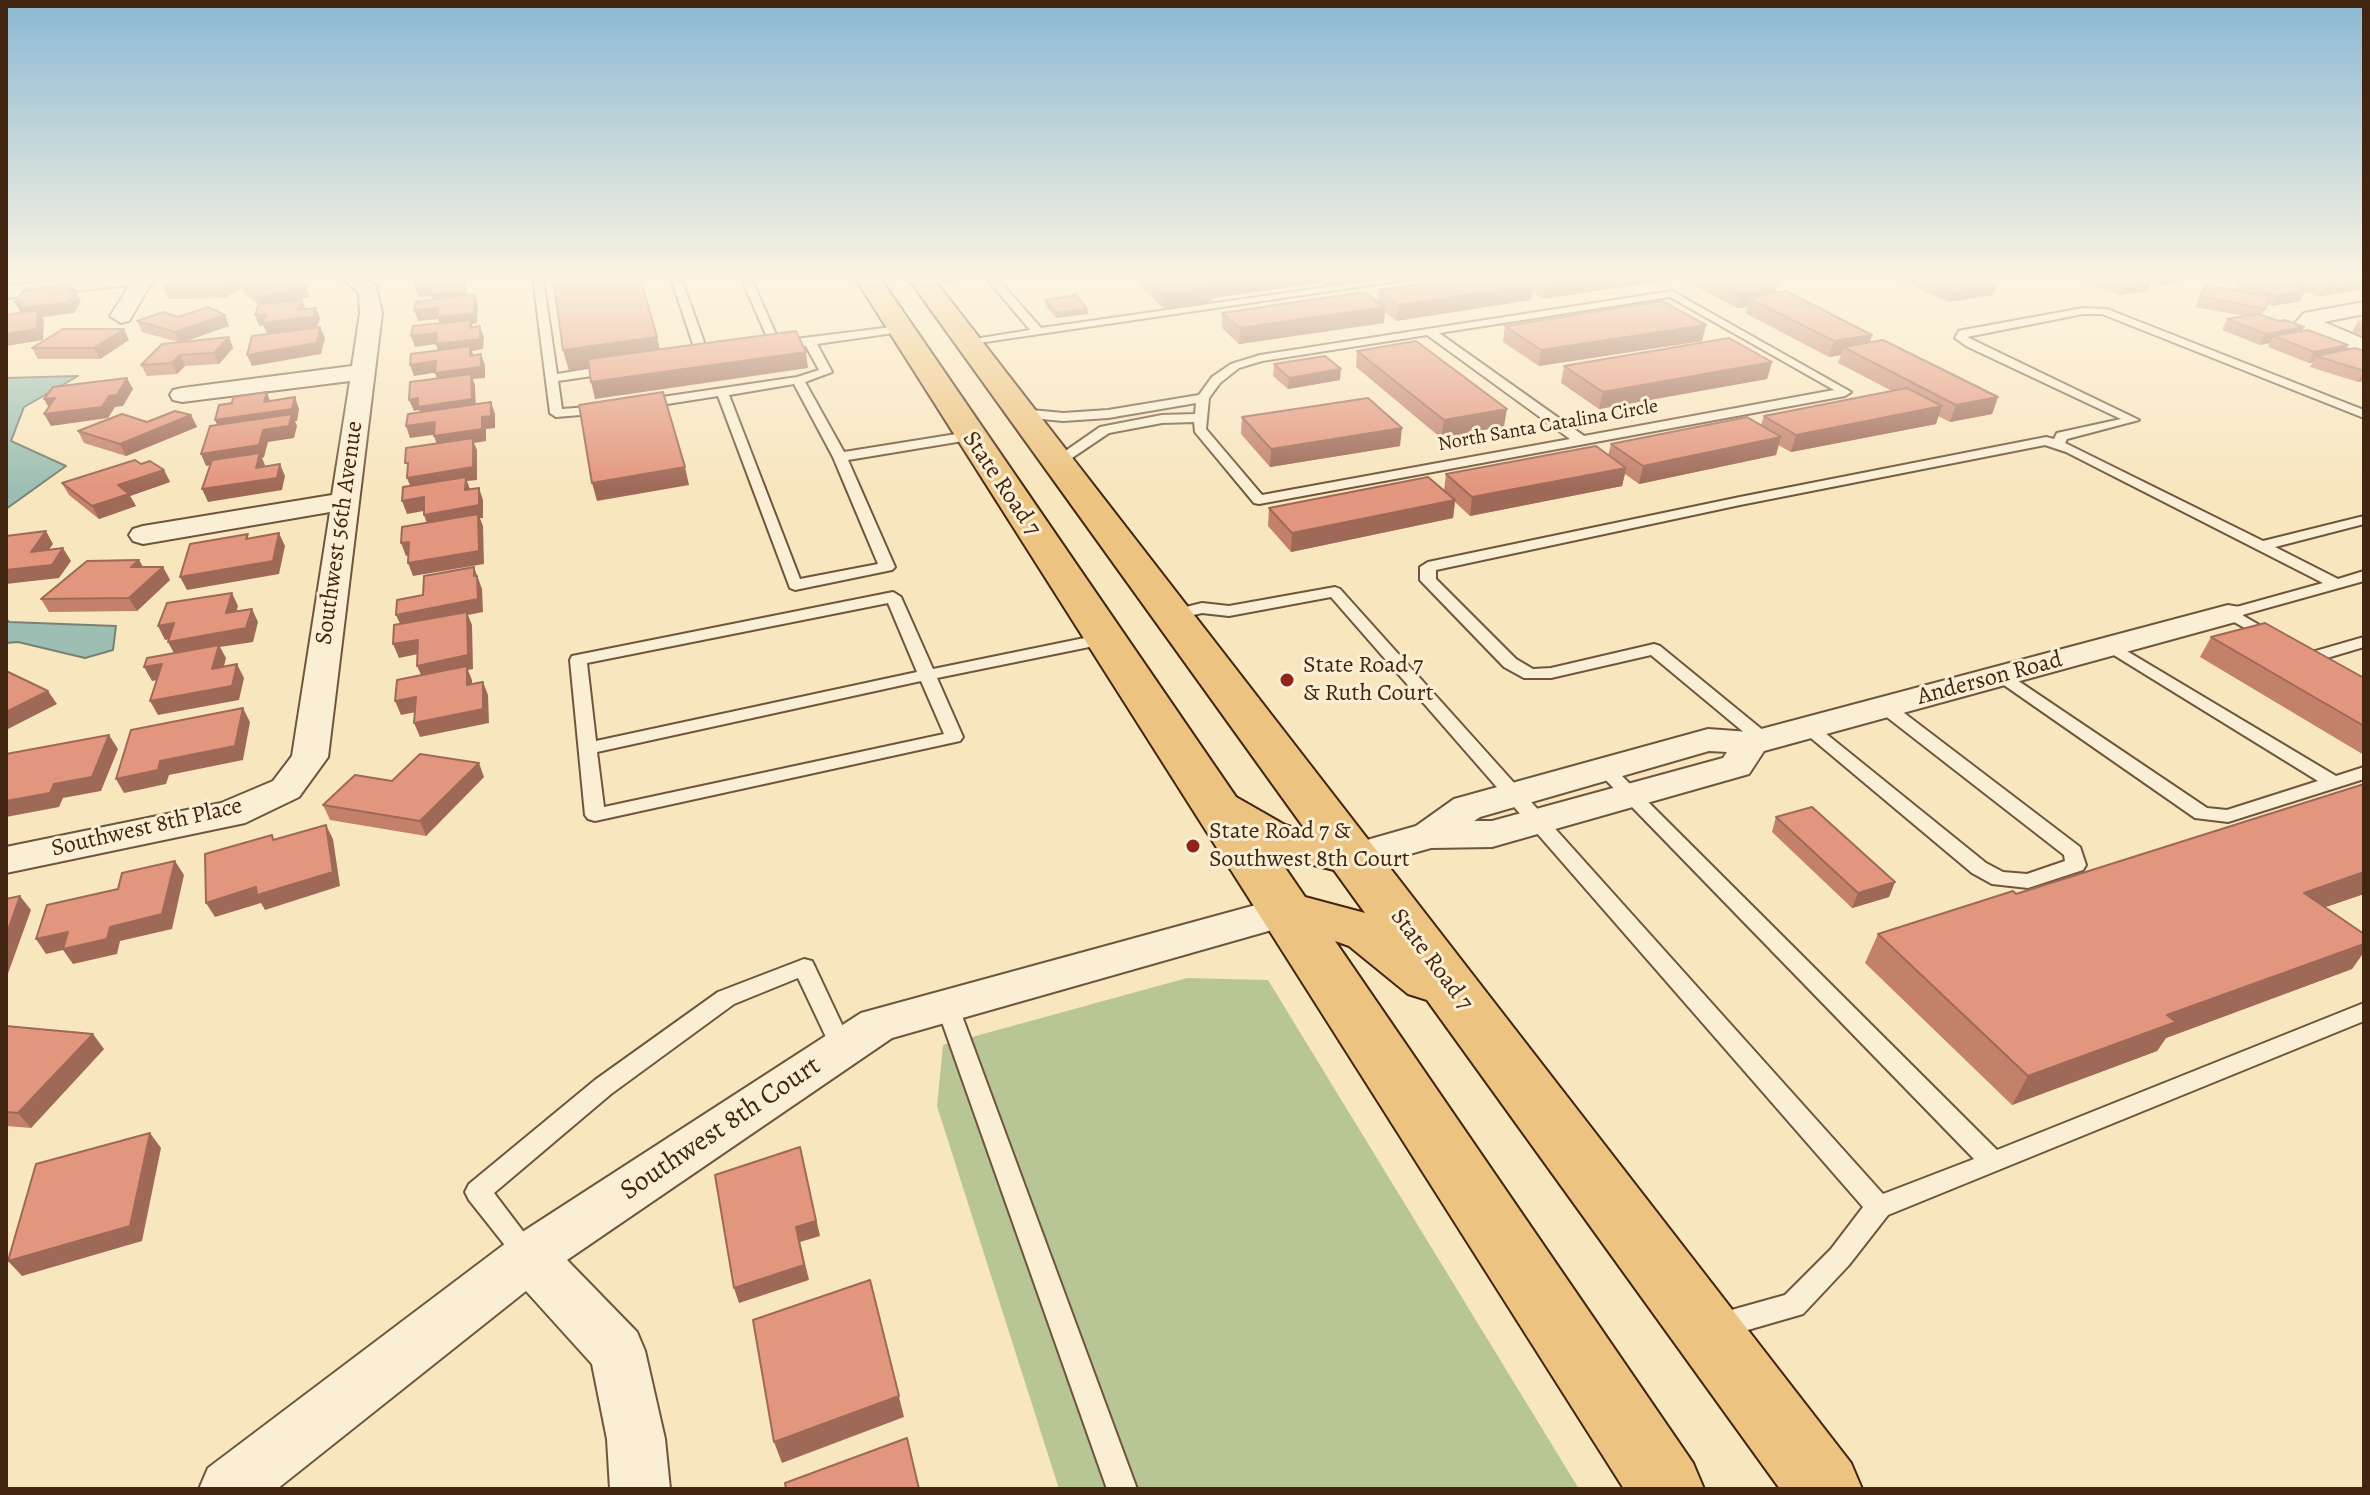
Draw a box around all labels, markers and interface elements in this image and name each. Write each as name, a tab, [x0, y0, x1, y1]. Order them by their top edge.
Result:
street label: North Santa Catalina Circle	[1436, 395, 1660, 457]
street label: Southwest 56th Avenue	[310, 419, 370, 647]
street label: State Road 7	[955, 426, 1047, 542]
street label: Anderson Road	[1914, 646, 2066, 712]
place label: State Road 7 & Ruth Court	[1303, 652, 1434, 708]
marker: State Road 7 & Ruth Court	[1278, 671, 1296, 689]
street label: Southwest 8th Place	[49, 792, 245, 864]
place label: State Road 7 & Southwest 8th Court	[1209, 818, 1410, 874]
marker: State Road 7 & Southwest 8th Court	[1184, 837, 1202, 855]
street label: State Road 7	[1383, 903, 1479, 1017]
street label: Southwest 8th Court	[615, 1050, 827, 1208]

